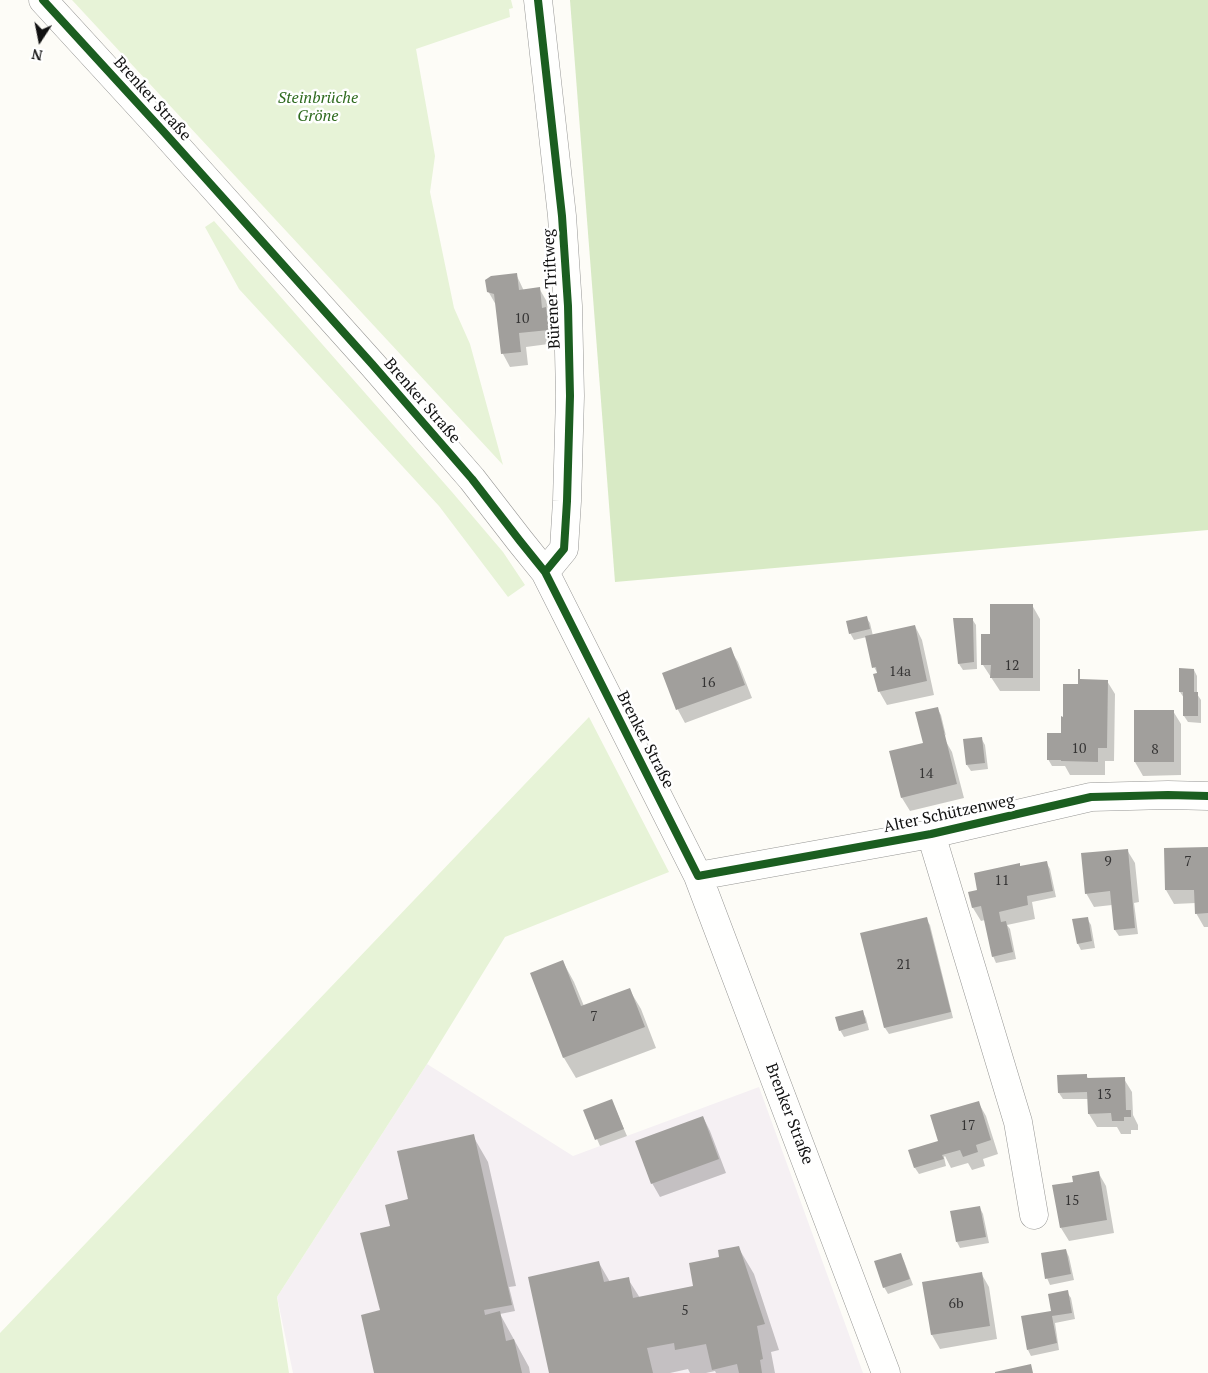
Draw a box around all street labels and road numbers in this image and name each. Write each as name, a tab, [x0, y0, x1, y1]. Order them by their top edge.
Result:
street label: Brenker Straße	[109, 53, 195, 145]
street label: Bürener Triftweg	[539, 228, 565, 350]
street label: Brenker Straße	[380, 354, 464, 448]
street label: Brenker Straße	[612, 688, 678, 792]
street label: Alter Schützenweg	[882, 791, 1016, 837]
street label: Brenker Straße	[761, 1061, 817, 1167]

